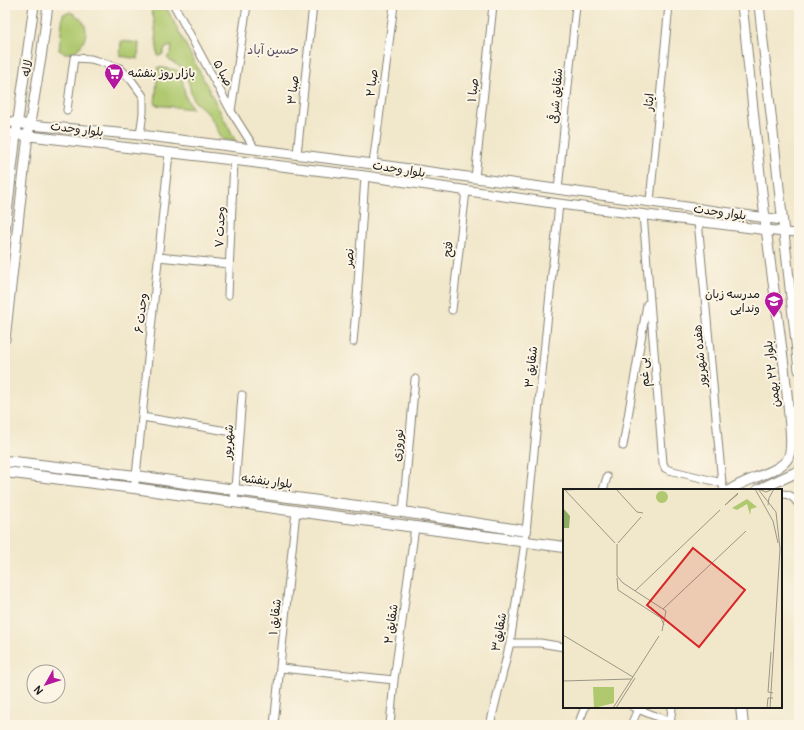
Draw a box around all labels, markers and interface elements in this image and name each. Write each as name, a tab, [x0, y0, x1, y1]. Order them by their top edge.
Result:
district label: حسین آباد	[247, 42, 299, 58]
street label: صبا ۵	[209, 57, 236, 89]
street label: لاله	[19, 58, 36, 78]
supermarket icon: بازار روز بنفشه	[103, 62, 125, 90]
place label: بازار روز بنفشه	[128, 66, 195, 81]
street label: صبا ۲	[363, 68, 382, 98]
street label: شقایق شرقی	[547, 68, 566, 124]
street label: صبا ۳	[284, 75, 303, 106]
street label: صبا ۱	[465, 77, 482, 103]
street label: ایثار	[641, 92, 658, 113]
street label: بلوار وحدت	[50, 119, 104, 140]
street label: بلوار وحدت	[371, 158, 426, 181]
street label: بلوار وحدت	[693, 201, 747, 224]
street label: وحدت ۷	[212, 206, 229, 248]
street label: فتح	[440, 240, 458, 258]
street label: نصر	[341, 248, 358, 269]
place label: مدرسه زبان وندایی	[705, 287, 760, 316]
school or university icon: مدرسه زبان وندایی	[763, 290, 785, 318]
street label: وحدت ۶	[132, 292, 151, 334]
street label: هفده شهریور	[690, 324, 711, 389]
street label: بلوار ۲۲ بهمن	[761, 339, 784, 408]
street label: شقایق ۳	[522, 345, 541, 389]
street label: بی غم	[636, 356, 654, 388]
street label: شهریور	[220, 424, 237, 461]
street label: نوروزی	[390, 428, 407, 462]
street label: بلوار بنفشه	[240, 471, 293, 492]
inset map	[563, 489, 782, 708]
street label: شقایق ۱	[266, 598, 285, 636]
street label: شقایق ۲	[381, 603, 402, 645]
street label: شقایق۳	[489, 611, 510, 653]
north arrow	[26, 664, 66, 704]
text: N	[31, 683, 46, 697]

